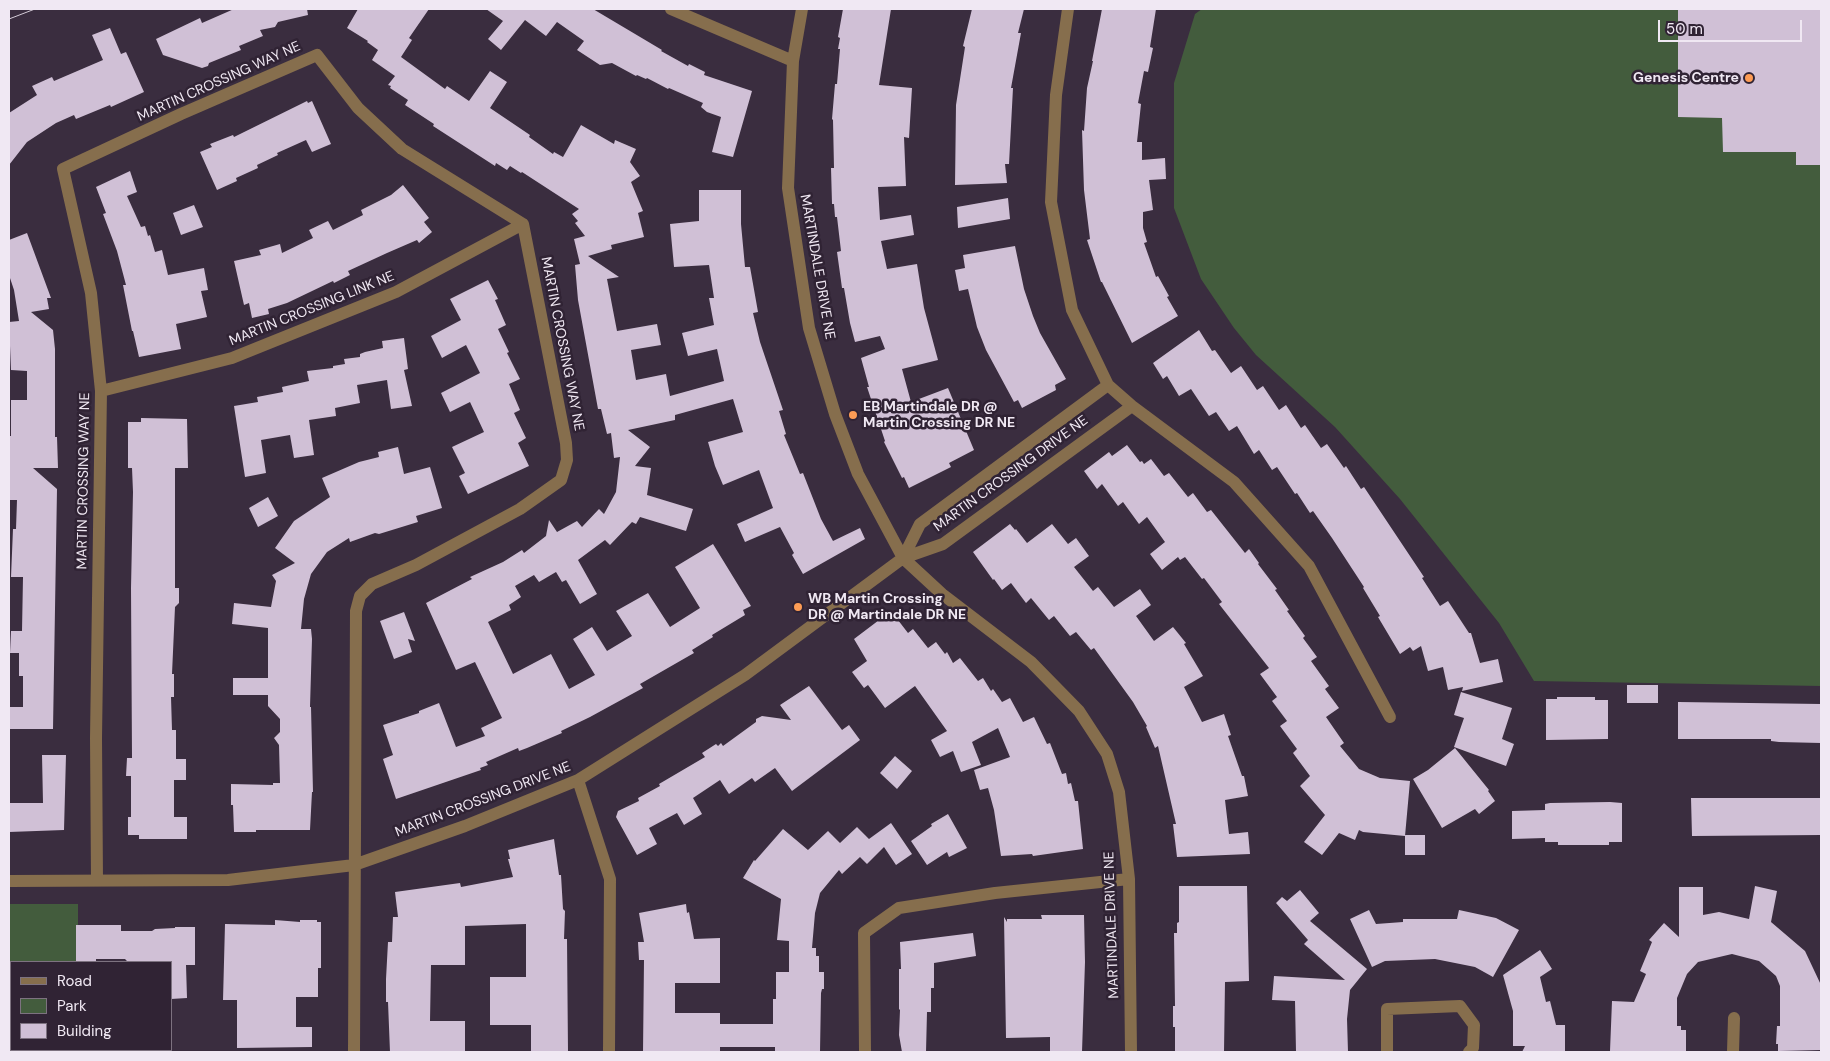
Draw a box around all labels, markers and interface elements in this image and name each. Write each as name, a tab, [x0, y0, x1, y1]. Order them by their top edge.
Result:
scale bar	[1660, 10, 1804, 42]
text: 50 m	[1666, 19, 1703, 39]
street label: MARTIN CROSSING WAY NE	[135, 38, 303, 126]
place label: Genesis Centre	[1633, 70, 1739, 86]
marker: Genesis Centre	[1743, 72, 1755, 84]
street label: MARTINDALE DRIVE NE	[796, 193, 838, 341]
street label: MARTIN CROSSING WAY NE	[537, 256, 587, 432]
street label: MARTIN CROSSING LINK NE	[227, 268, 397, 350]
street label: MARTIN CROSSING WAY NE	[74, 392, 94, 570]
place label: EB Martindale DR @ Martin Crossing DR NE	[863, 399, 1015, 432]
marker: EB Martindale DR @ Martin Crossing DR NE	[847, 409, 859, 421]
street label: MARTIN CROSSING DRIVE NE	[931, 412, 1091, 536]
place label: WB Martin Crossing DR @ Martindale DR NE	[808, 591, 966, 624]
marker: WB Martin Crossing DR @ Martindale DR NE	[792, 601, 804, 613]
street label: MARTIN CROSSING DRIVE NE	[393, 759, 573, 841]
street label: MARTINDALE DRIVE NE	[1101, 851, 1123, 999]
legend	[10, 961, 172, 1051]
text: Road	[57, 971, 92, 991]
text: Park	[57, 996, 87, 1016]
text: Building	[57, 1021, 112, 1041]

